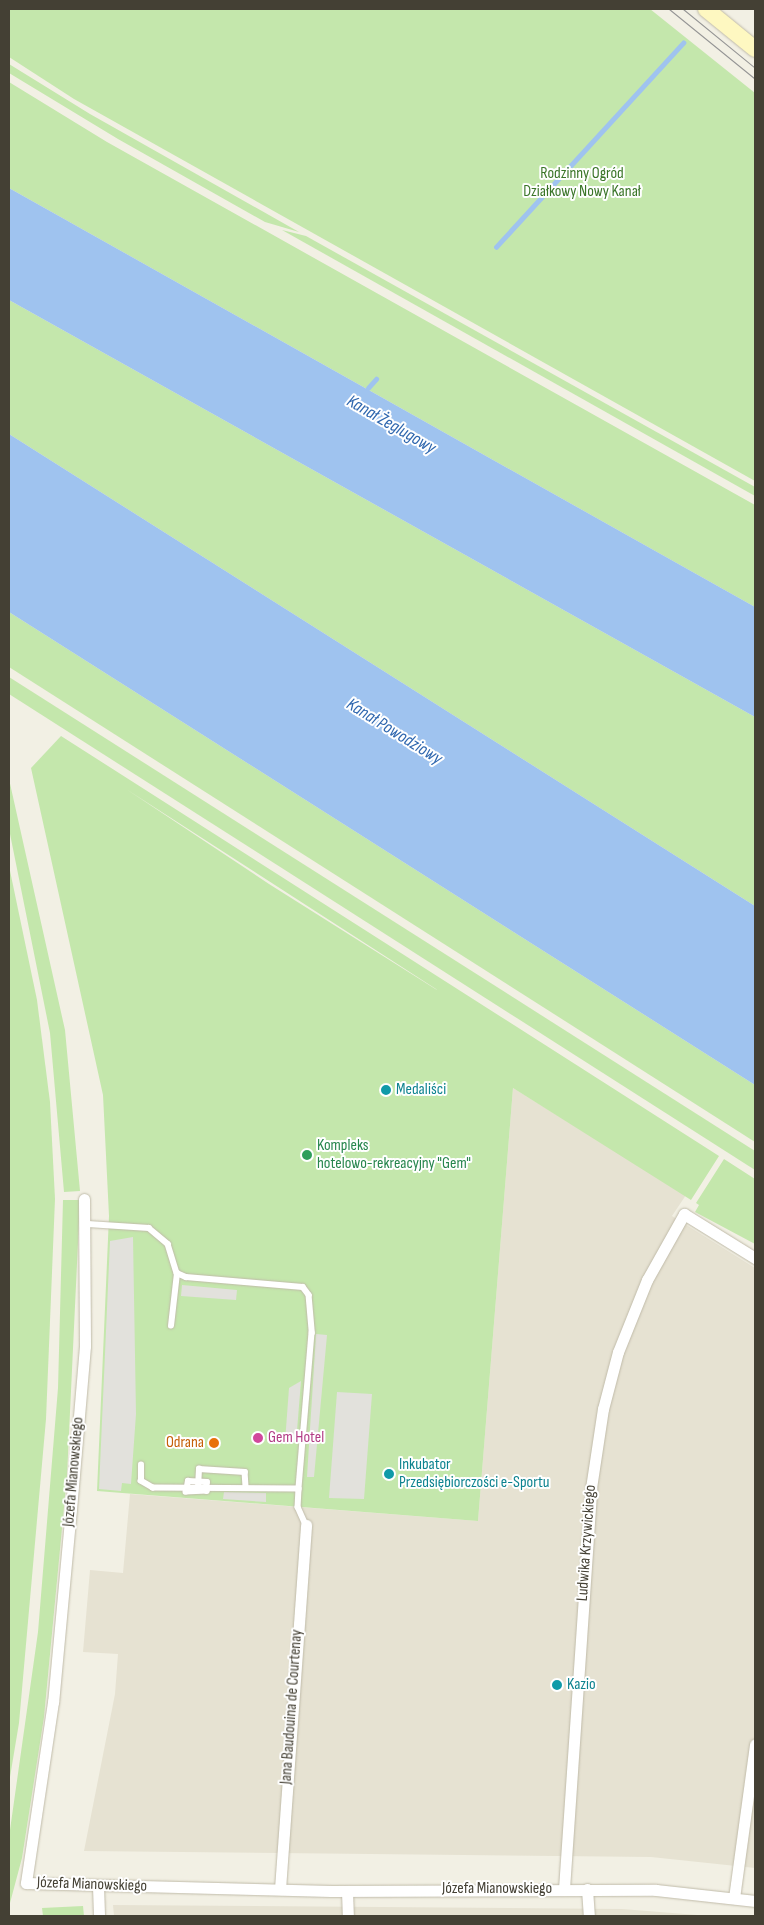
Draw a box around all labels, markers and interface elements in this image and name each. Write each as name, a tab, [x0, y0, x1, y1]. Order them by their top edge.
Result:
park label: Rodzinny Ogród Działkowy Nowy Kanał	[523, 164, 641, 202]
water label: Kanał Żeglugowy	[343, 391, 439, 459]
water label: Kanał Powodziowy	[342, 694, 446, 770]
place label: Medaliści	[396, 1080, 446, 1100]
marker: Medaliści	[380, 1084, 392, 1096]
place label: Kompleks hotelowo-rekreacyjny "Gem"	[317, 1136, 471, 1174]
marker: Kompleks hotelowo-rekreacyjny "Gem"	[301, 1149, 313, 1161]
street label: Józefa Mianowskiego	[60, 1416, 88, 1528]
place label: Gem Hotel	[268, 1428, 324, 1448]
marker: Gem Hotel	[252, 1432, 264, 1444]
place label: Odrana	[166, 1433, 204, 1453]
marker: Odrana	[208, 1437, 220, 1449]
place label: Inkubator Przedsiębiorczości e-Sportu	[399, 1455, 549, 1493]
marker: Inkubator Przedsiębiorczości e-Sportu	[383, 1468, 395, 1480]
street label: Ludwika Krzywickiego	[573, 1484, 601, 1602]
street label: Jana Baudouina de Courtenay	[277, 1629, 307, 1785]
place label: Kazio	[567, 1675, 596, 1695]
marker: Kazio	[551, 1679, 563, 1691]
street label: Józefa Mianowskiego	[37, 1873, 147, 1897]
street label: Józefa Mianowskiego	[442, 1879, 552, 1899]

